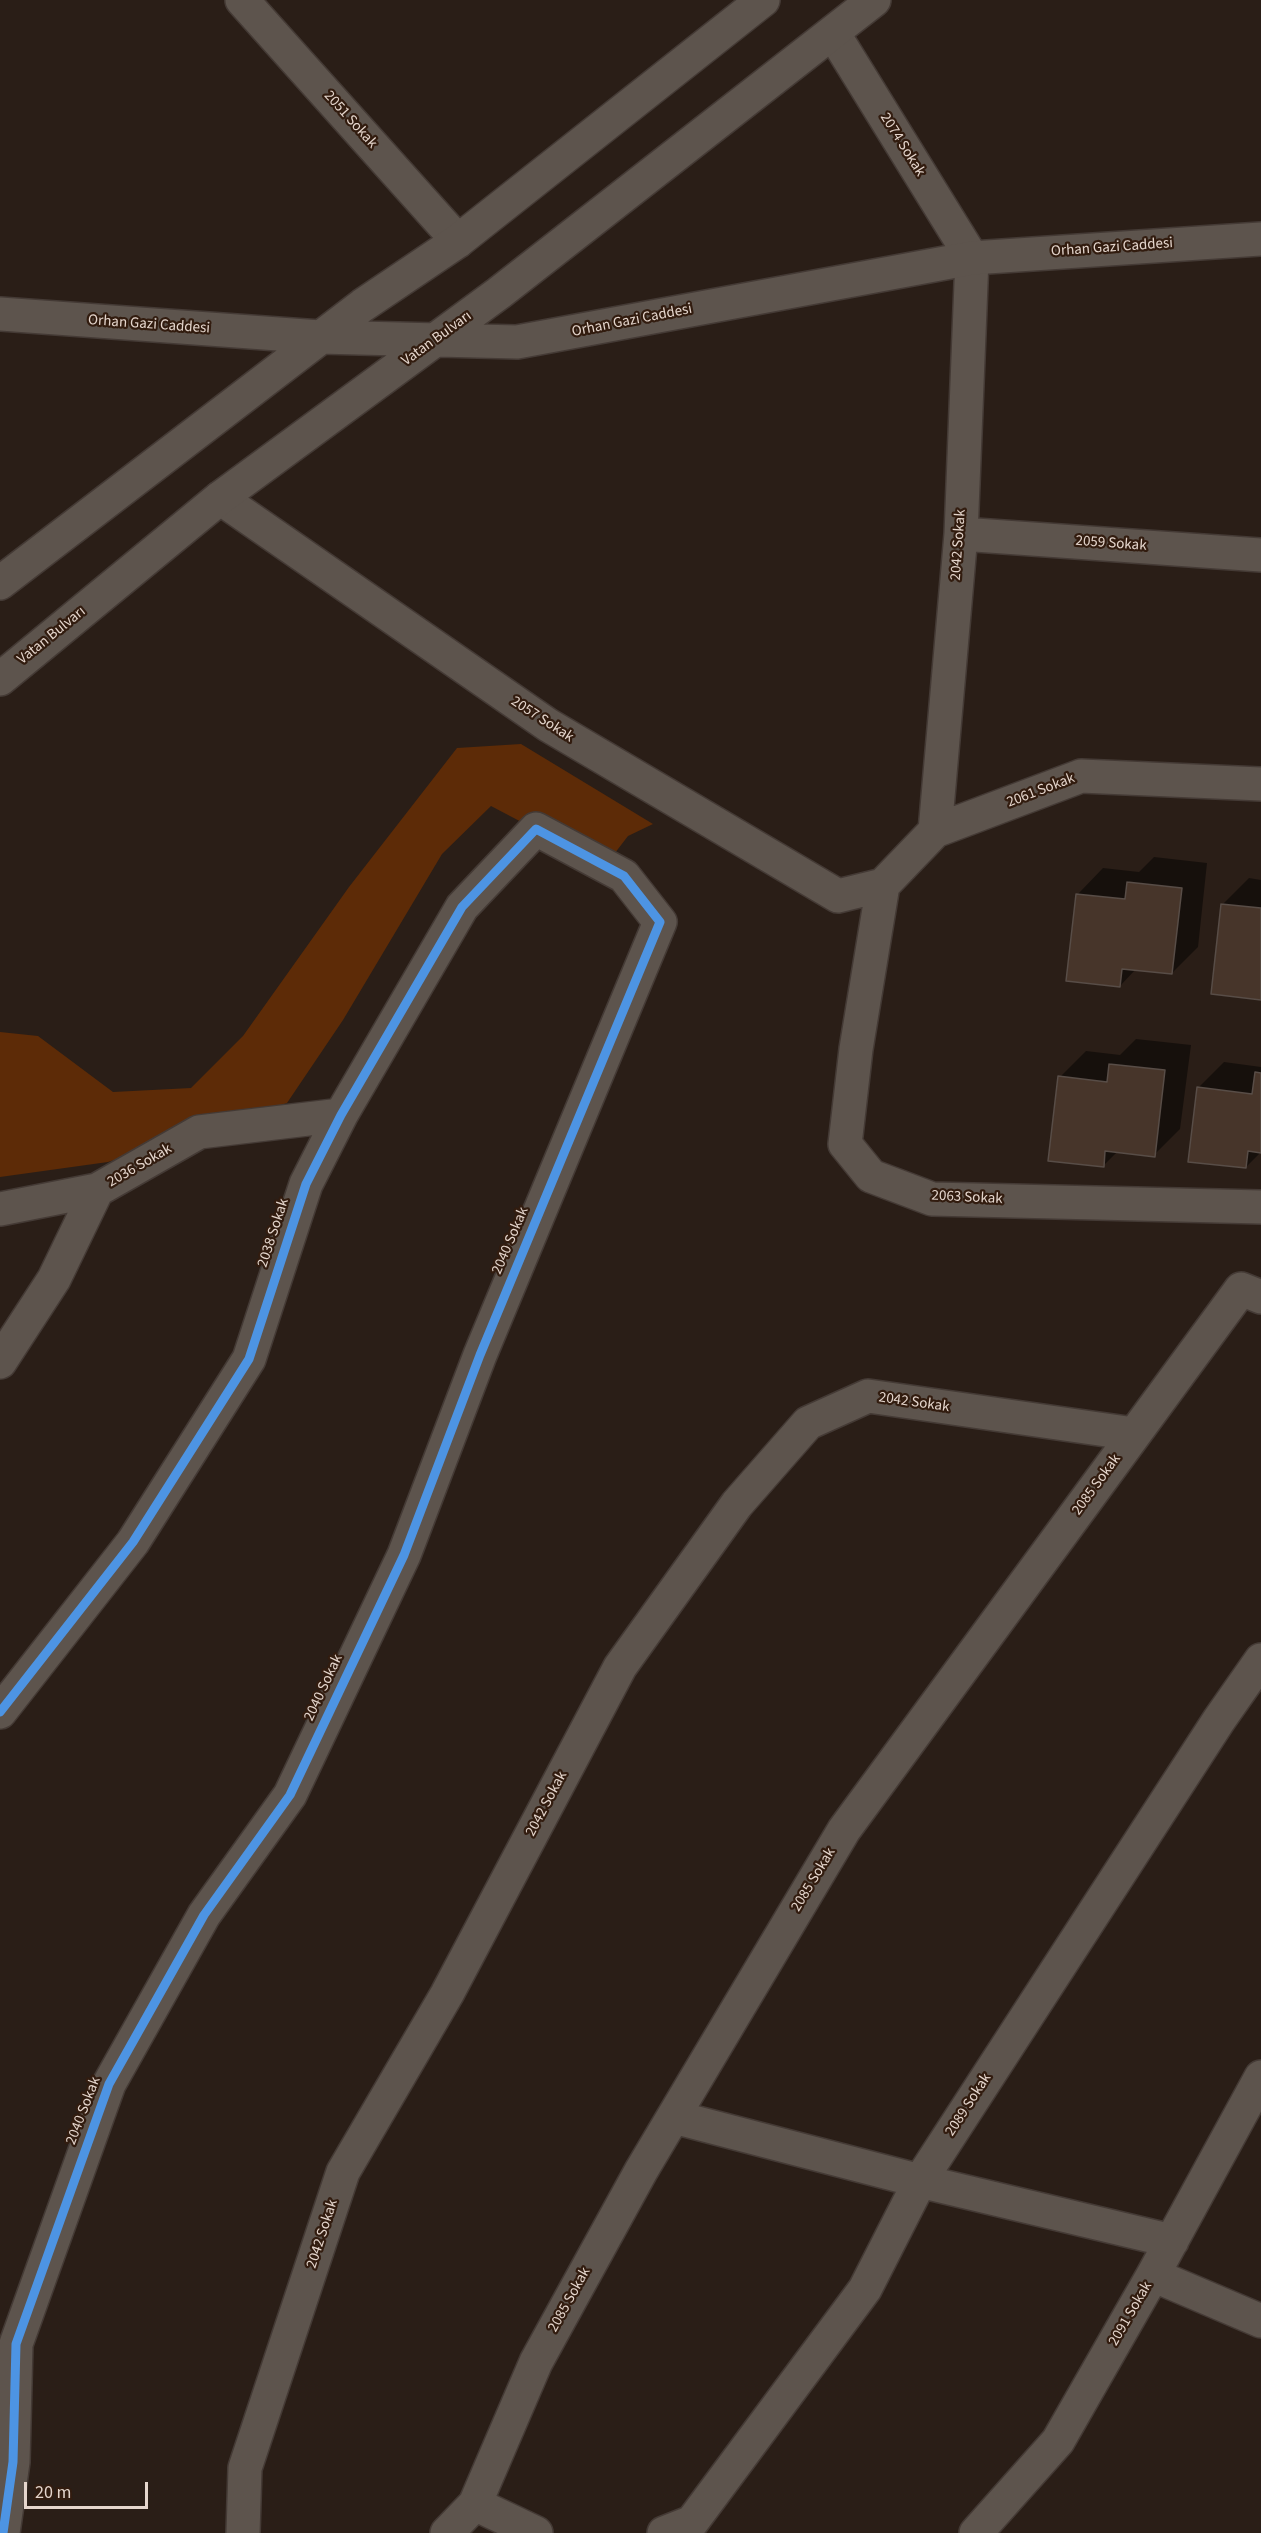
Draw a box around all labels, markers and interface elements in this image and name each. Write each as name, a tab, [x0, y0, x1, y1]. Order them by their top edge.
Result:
street label: 2051 Sokak	[319, 88, 381, 152]
street label: 2074 Sokak	[875, 110, 929, 180]
street label: Orhan Gazi Caddesi	[1050, 235, 1174, 261]
street label: Orhan Gazi Caddesi	[570, 301, 694, 341]
street label: Vatan Bulvarı	[398, 308, 476, 370]
street label: Orhan Gazi Caddesi	[87, 312, 211, 338]
street label: 2042 Sokak	[948, 509, 970, 581]
street label: 2059 Sokak	[1075, 533, 1147, 555]
street label: Vatan Bulvarı	[14, 603, 90, 669]
street label: 2057 Sokak	[507, 693, 577, 747]
street label: 2061 Sokak	[1005, 770, 1077, 812]
street label: 2036 Sokak	[105, 1140, 175, 1192]
street label: 2063 Sokak	[931, 1187, 1003, 1209]
street label: 2038 Sokak	[254, 1196, 294, 1270]
street label: 2040 Sokak	[489, 1205, 533, 1277]
street label: 2042 Sokak	[877, 1389, 951, 1417]
street label: 2085 Sokak	[1069, 1451, 1125, 1519]
street label: 2040 Sokak	[301, 1652, 347, 1724]
street label: 2042 Sokak	[522, 1768, 572, 1840]
street label: 2085 Sokak	[788, 1845, 840, 1915]
street label: 2089 Sokak	[942, 2070, 996, 2140]
street label: 2040 Sokak	[63, 2075, 105, 2147]
street label: 2042 Sokak	[303, 2197, 343, 2271]
street label: 2085 Sokak	[545, 2264, 595, 2336]
street label: 2091 Sokak	[1105, 2279, 1157, 2349]
scale bar	[27, 2470, 152, 2508]
text: 20 m	[35, 2480, 71, 2505]

